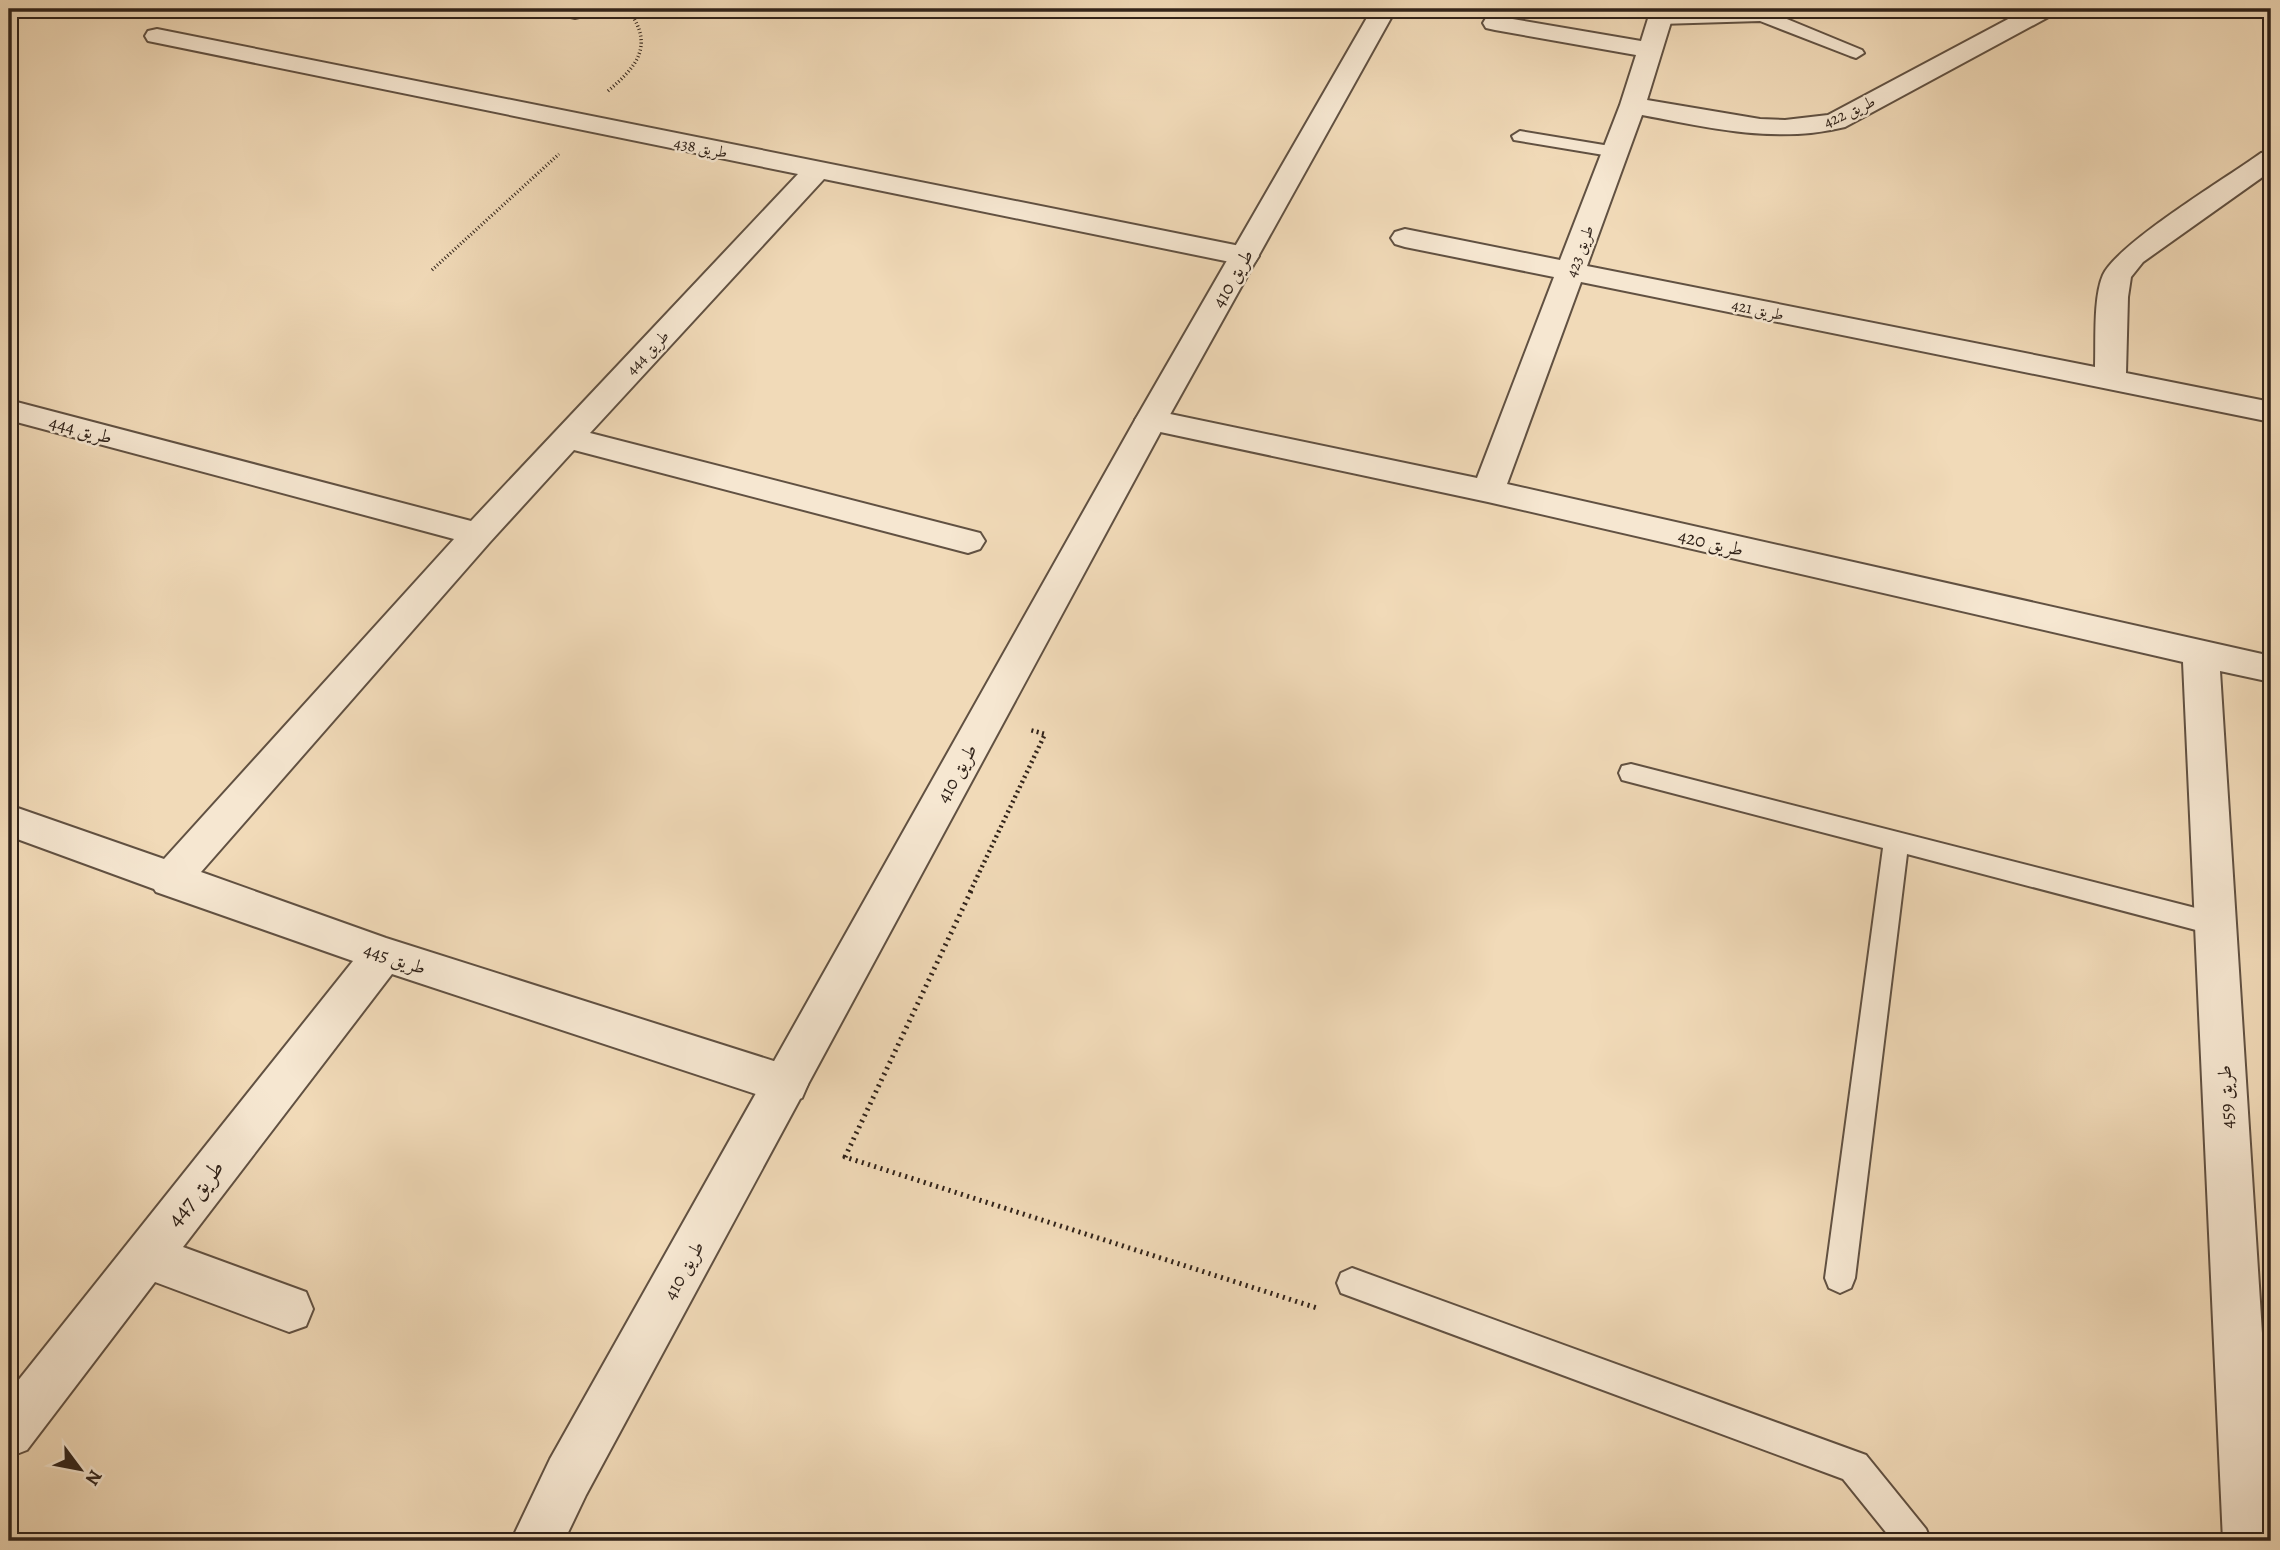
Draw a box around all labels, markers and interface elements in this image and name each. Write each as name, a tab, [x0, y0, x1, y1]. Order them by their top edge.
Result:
street label: طريق 422	[1820, 90, 1879, 133]
street label: طريق 438	[672, 132, 729, 164]
street label: طريق 423	[1560, 222, 1600, 280]
street label: طريق 410	[1206, 244, 1260, 313]
street label: طريق 421	[1730, 294, 1786, 326]
street label: طريق 444	[621, 325, 674, 380]
street label: طريق 444	[46, 409, 115, 451]
street label: طريق 420	[1676, 523, 1746, 563]
street label: طريق 410	[930, 739, 984, 808]
street label: طريق 445	[360, 937, 429, 981]
street label: طريق 459	[2211, 1064, 2241, 1130]
street label: طريق 447	[159, 1153, 231, 1233]
street label: طريق 410	[657, 1236, 711, 1305]
north arrow	[46, 1434, 116, 1504]
text: N	[79, 1465, 108, 1490]

